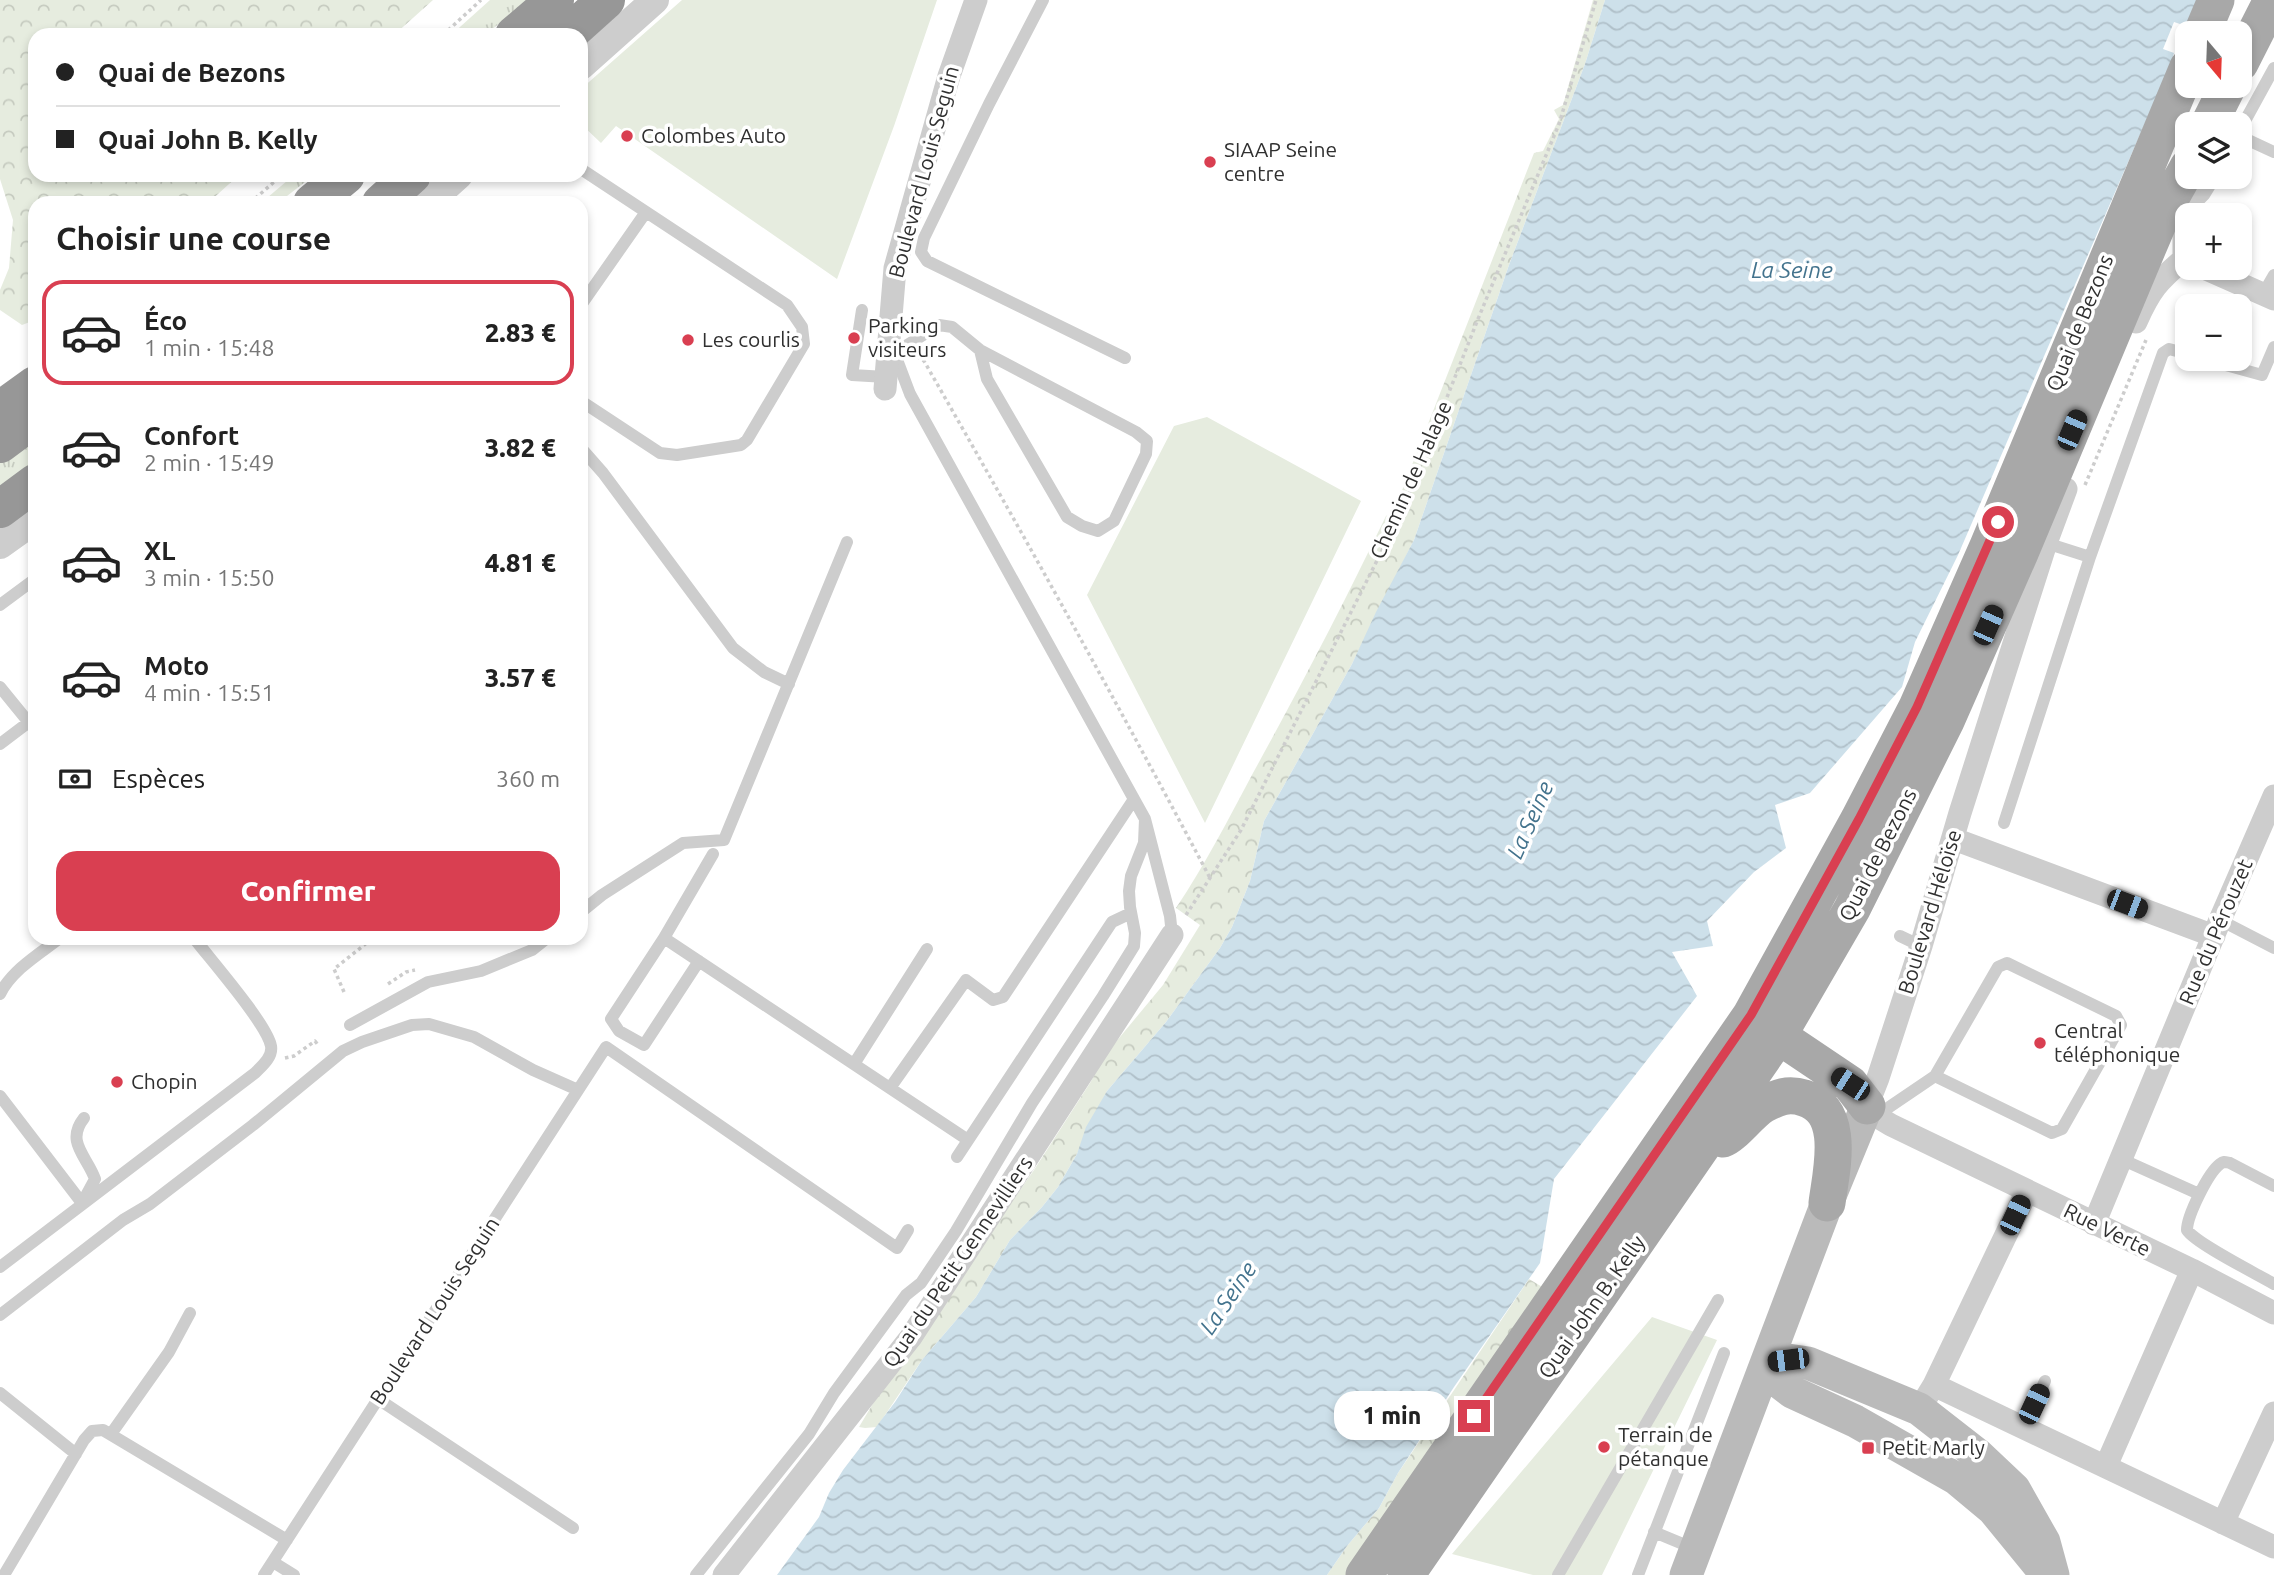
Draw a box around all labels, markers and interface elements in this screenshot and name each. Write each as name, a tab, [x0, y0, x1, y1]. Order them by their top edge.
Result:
north arrow	[2175, 21, 2252, 98]
map controls	[2175, 21, 2252, 371]
text: Quai de Bezons	[98, 58, 286, 87]
street label: Boulevard Louis Seguin	[883, 63, 963, 280]
button: layers	[2175, 112, 2252, 189]
place label: Colombes Auto	[641, 123, 786, 147]
text: Quai John B. Kelly	[98, 125, 317, 154]
marker: Colombes Auto	[619, 128, 635, 144]
place label: SIAAP Seine centre	[1224, 137, 1337, 185]
marker: SIAAP Seine centre	[1202, 154, 1218, 170]
button: +	[2175, 203, 2252, 280]
text: Choisir une course	[56, 220, 331, 256]
street label: Quai de Bezons	[2041, 251, 2117, 395]
water label: La Seine	[1751, 257, 1833, 282]
button: −	[2175, 294, 2252, 371]
icon: car	[60, 301, 123, 364]
text: Éco	[144, 306, 187, 335]
place label: Parking visiteurs	[868, 313, 946, 361]
text: 2.83 €	[485, 318, 556, 347]
place label: Les courlis	[702, 327, 800, 351]
marker: Parking visiteurs	[846, 330, 862, 346]
marker: Les courlis	[680, 332, 696, 348]
text: 1 min · 15:48	[144, 335, 275, 360]
street label: Chemin de Halage	[1364, 397, 1456, 562]
car	[2055, 407, 2090, 453]
icon: car	[60, 416, 123, 479]
text: Confort	[144, 421, 239, 450]
text: 3.82 €	[485, 433, 556, 462]
text: 2 min · 15:49	[144, 450, 275, 475]
route start	[1982, 506, 2014, 538]
icon: car	[60, 531, 123, 594]
text: XL	[144, 536, 175, 565]
text: 4.81 €	[485, 548, 556, 577]
text: 3 min · 15:50	[144, 565, 275, 590]
car	[1970, 602, 2007, 648]
icon: car	[60, 646, 123, 709]
text: Moto	[144, 651, 209, 680]
text: 3.57 €	[485, 663, 556, 692]
text: 4 min · 15:51	[144, 680, 275, 705]
icon: cash	[56, 760, 94, 798]
text: Espèces	[112, 764, 205, 793]
text: 360 m	[496, 766, 560, 791]
water label: La Seine	[1502, 777, 1558, 862]
street label: Quai de Bezons	[1833, 784, 1921, 925]
street label: Boulevard Héloïse	[1893, 827, 1965, 997]
button: Confirmer	[56, 851, 560, 931]
street label: Rue du Pérouzet	[2174, 855, 2257, 1008]
car	[2104, 887, 2151, 921]
place label: Central téléphonique	[2054, 1018, 2180, 1066]
marker: Central téléphonique	[2032, 1035, 2048, 1051]
car	[1827, 1064, 1874, 1104]
place label: Chopin	[131, 1069, 198, 1093]
marker: Chopin	[109, 1074, 125, 1090]
street label: Quai du Petit Gennevilliers	[877, 1151, 1037, 1372]
car	[1997, 1192, 2034, 1238]
street label: Rue Verte	[2060, 1198, 2155, 1260]
street label: Boulevard Louis Seguin	[365, 1212, 504, 1409]
street label: Quai John B. Kelly	[1533, 1230, 1649, 1383]
water label: La Seine	[1194, 1257, 1261, 1339]
car	[1766, 1347, 1811, 1373]
car	[2016, 1381, 2053, 1427]
callout: 1 min	[1334, 1392, 1450, 1440]
route end	[1458, 1400, 1490, 1432]
text: 1 min	[1363, 1403, 1421, 1428]
place label: Terrain de pétanque	[1618, 1422, 1713, 1470]
place label: Petit Marly	[1882, 1435, 1985, 1459]
marker: Terrain de pétanque	[1596, 1439, 1612, 1455]
marker: Petit Marly	[1860, 1440, 1876, 1456]

